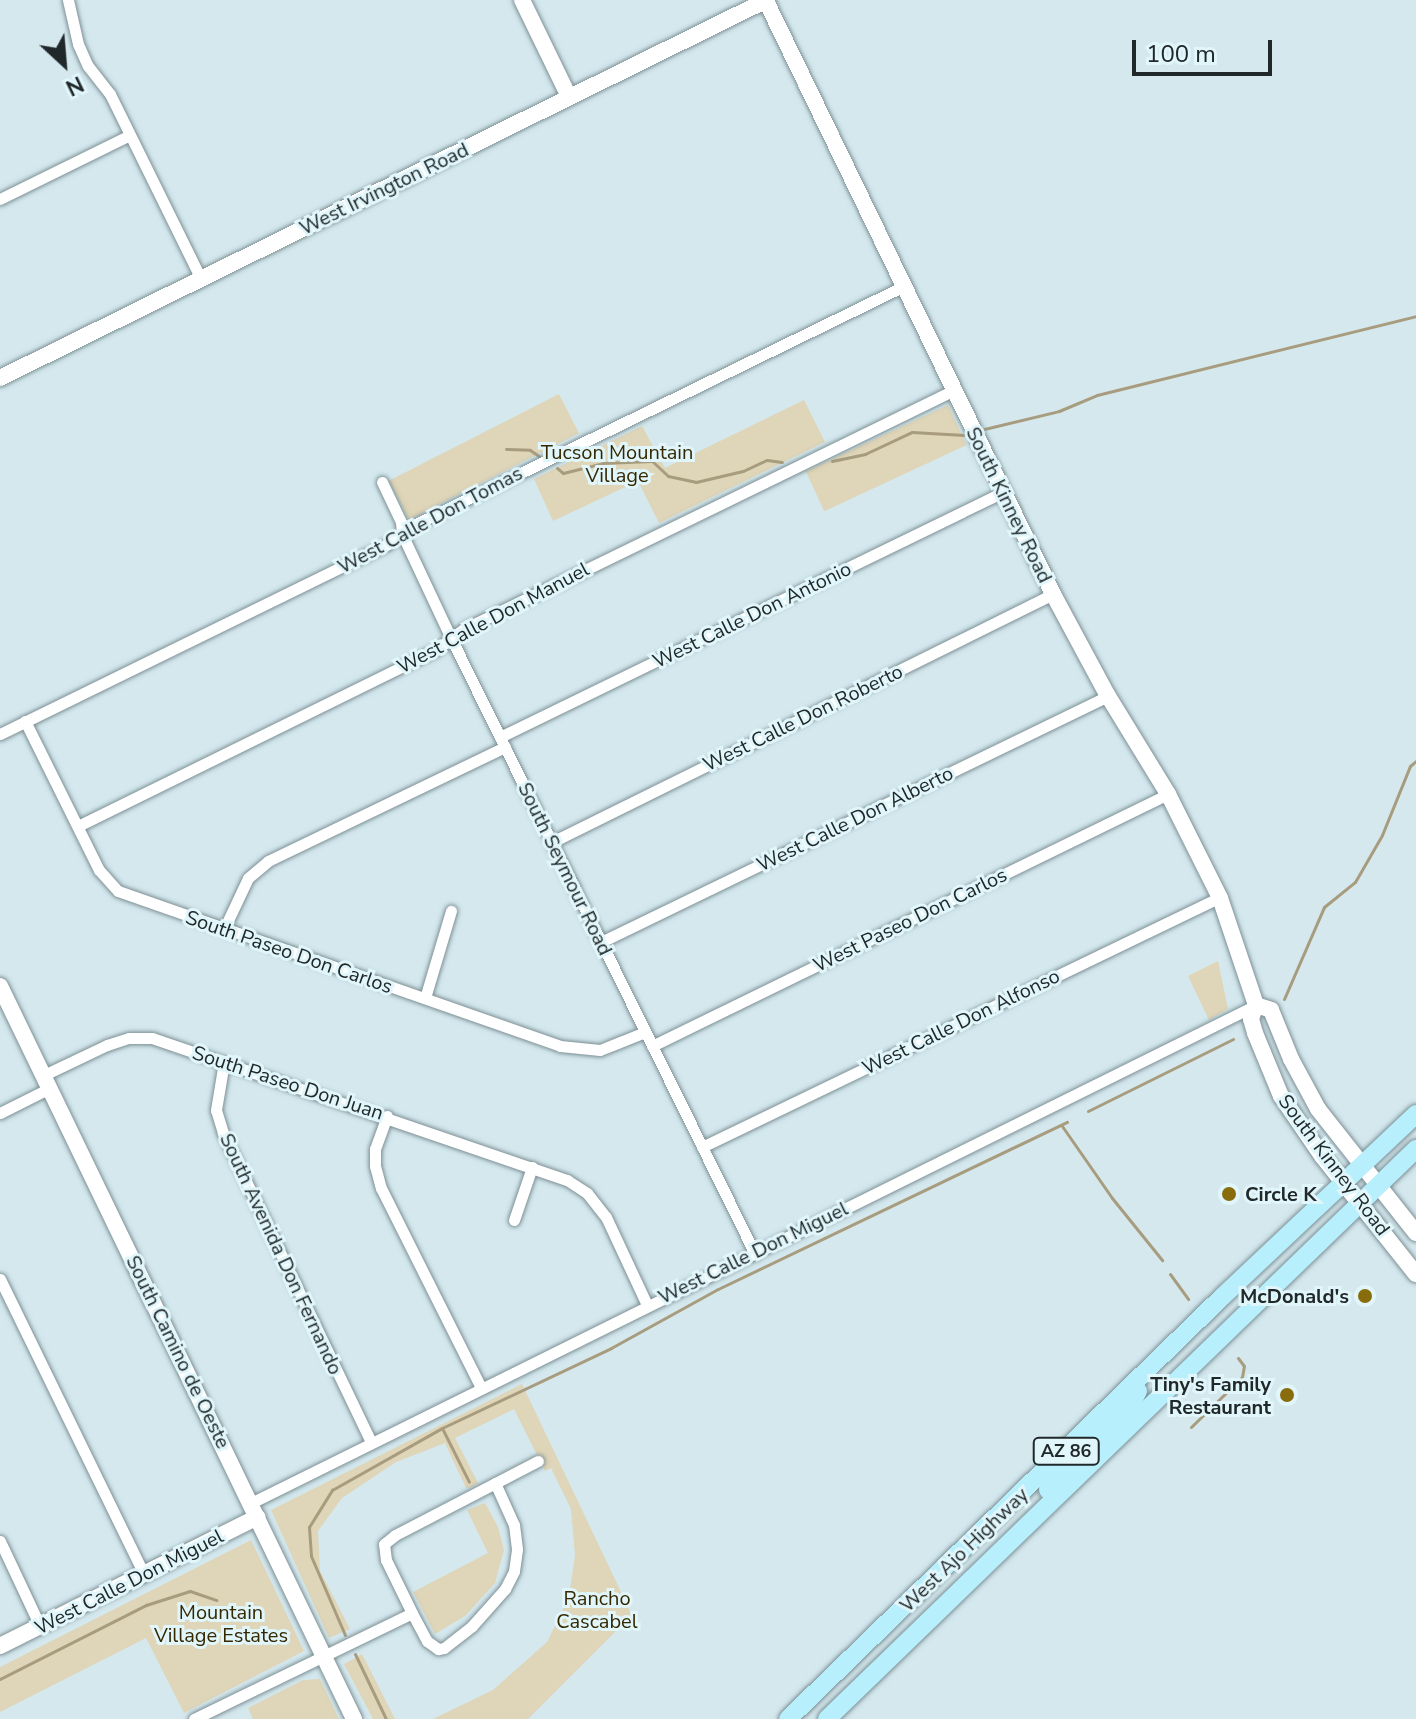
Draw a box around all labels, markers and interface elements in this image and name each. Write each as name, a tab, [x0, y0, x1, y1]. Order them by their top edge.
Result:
north arrow	[24, 24, 104, 104]
scale bar	[1136, 24, 1276, 74]
text: 100 m	[1146, 38, 1216, 70]
text: N	[61, 68, 88, 103]
street label: West Irvington Road	[296, 138, 472, 240]
street label: South Kinney Road	[961, 423, 1057, 587]
park label: Tucson Mountain Village	[541, 441, 693, 488]
street label: West Calle Don Tomas	[333, 461, 527, 579]
street label: West Calle Don Antonio	[649, 556, 855, 674]
street label: West Calle Don Manuel	[393, 557, 593, 679]
street label: West Calle Don Roberto	[699, 659, 907, 777]
street label: West Calle Don Alberto	[753, 761, 957, 877]
street label: South Seymour Road	[513, 779, 617, 959]
street label: West Paseo Don Carlos	[809, 863, 1011, 977]
street label: South Paseo Don Carlos	[182, 905, 396, 999]
street label: West Calle Don Alfonso	[858, 964, 1064, 1080]
street label: South Paseo Don Juan	[189, 1041, 387, 1125]
street label: South Kinney Road	[1273, 1090, 1395, 1240]
street label: South Avenida Don Fernando	[214, 1130, 348, 1378]
place label: Circle K	[1245, 1182, 1317, 1206]
marker: Circle K	[1220, 1185, 1238, 1203]
street label: West Calle Don Miguel	[654, 1197, 852, 1309]
street label: South Camino de Oeste	[121, 1252, 235, 1452]
place label: McDonald's	[1240, 1284, 1349, 1308]
marker: McDonald's	[1356, 1287, 1374, 1305]
place label: Tiny's Family Restaurant	[1150, 1372, 1271, 1419]
marker: Tiny's Family Restaurant	[1278, 1386, 1296, 1404]
road number: AZ 86	[1032, 1437, 1100, 1465]
street label: West Ajo Highway	[895, 1483, 1033, 1617]
street label: West Calle Don Miguel	[31, 1524, 227, 1640]
park label: Rancho Cascabel	[556, 1586, 638, 1633]
park label: Mountain Village Estates	[154, 1601, 288, 1648]

